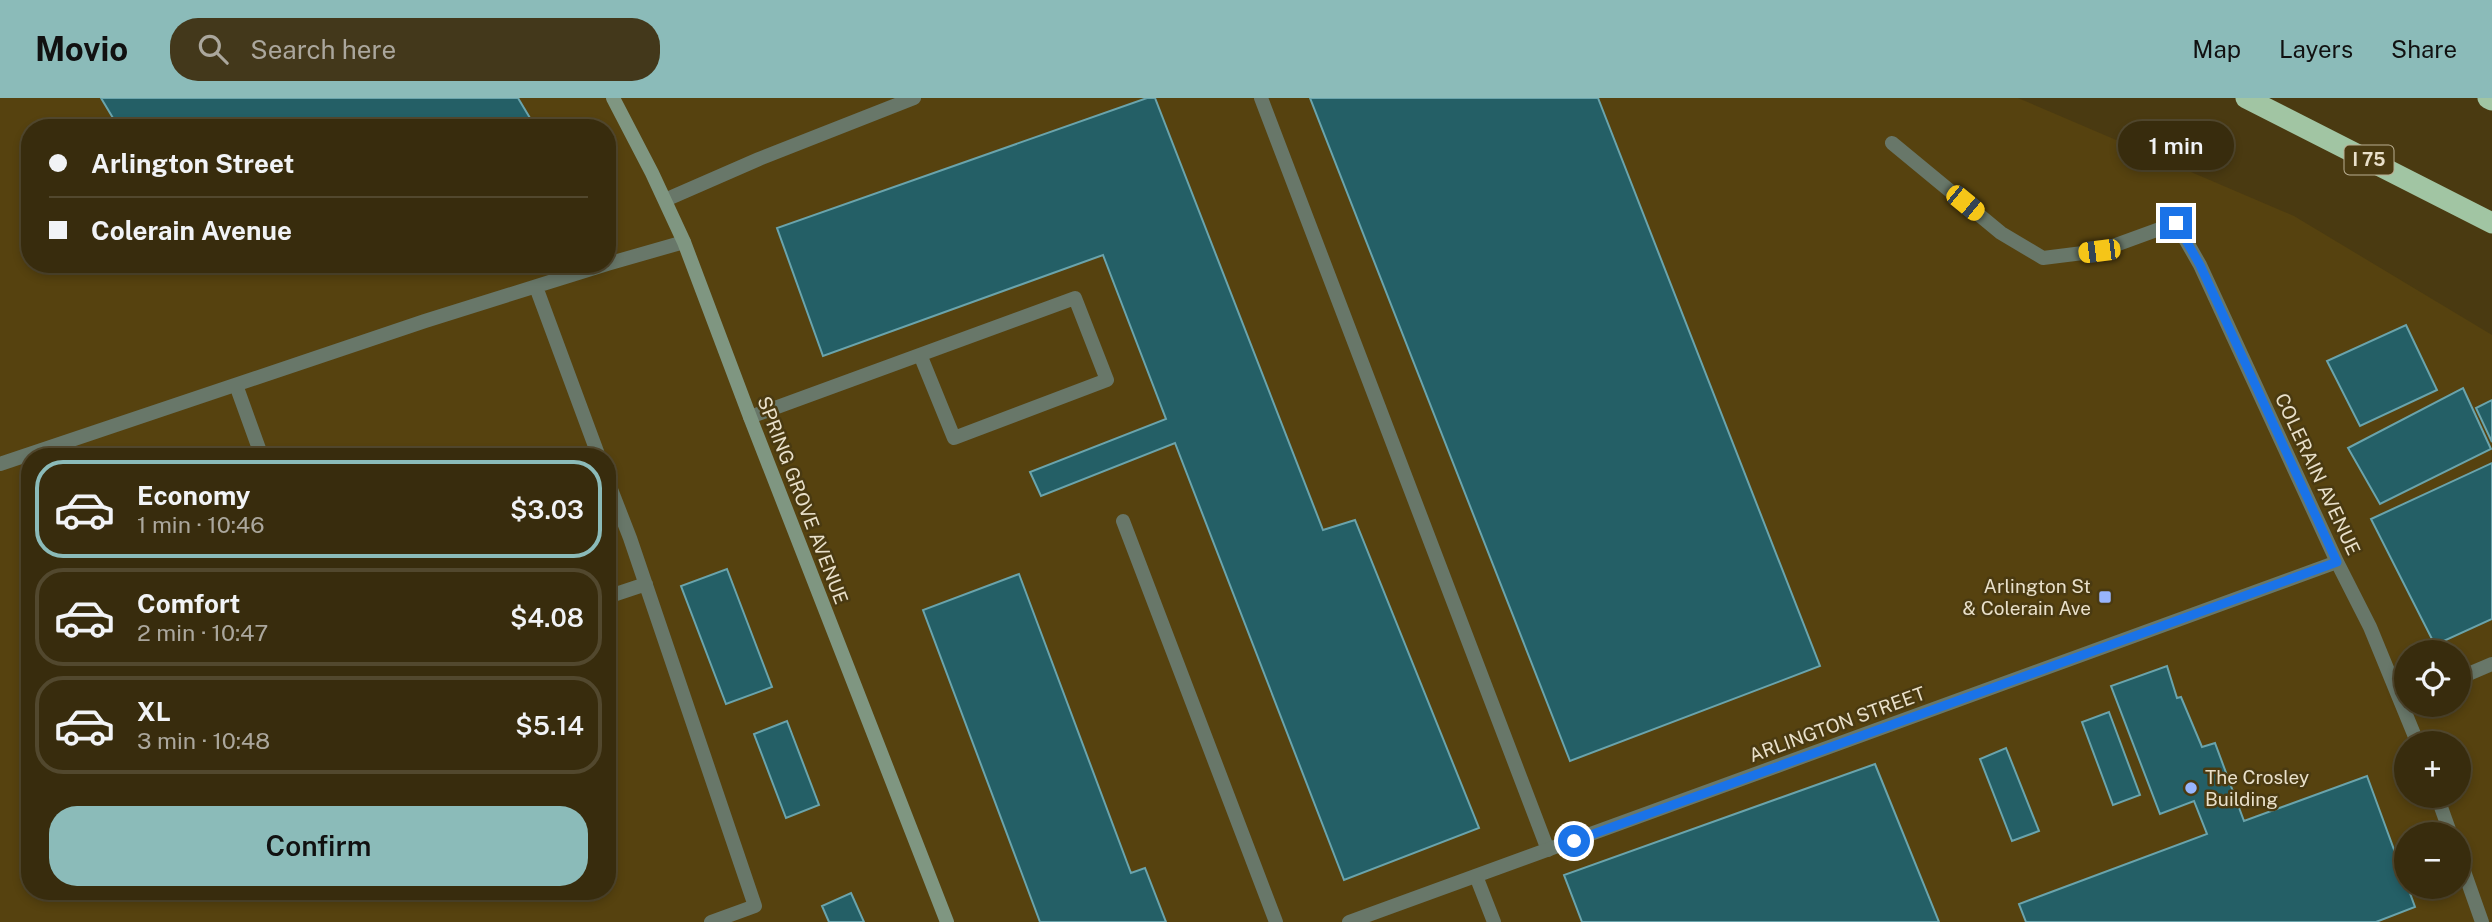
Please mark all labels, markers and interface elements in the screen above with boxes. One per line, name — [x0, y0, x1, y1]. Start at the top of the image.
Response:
search box — [170, 18, 660, 81]
text: Movio — [35, 30, 128, 68]
icon: search — [194, 30, 232, 68]
text: Search here — [250, 34, 396, 65]
text: Map — [2192, 35, 2241, 63]
text: Layers — [2279, 35, 2353, 63]
text: Share — [2391, 35, 2457, 63]
callout: 1 min — [2118, 122, 2234, 170]
text: 1 min — [2149, 132, 2203, 159]
road number: I 75 — [2344, 146, 2394, 174]
text: Arlington Street — [91, 148, 294, 179]
car — [1943, 182, 1988, 224]
route end — [2160, 207, 2192, 239]
text: Colerain Avenue — [91, 215, 292, 246]
car — [2077, 238, 2122, 264]
street label: COLERAIN AVENUE — [2271, 390, 2365, 558]
street label: SPRING GROVE AVENUE — [753, 393, 853, 607]
icon: car — [53, 478, 116, 541]
text: Economy — [137, 480, 250, 511]
text: $3.03 — [510, 494, 584, 525]
text: 1 min · 10:46 — [137, 511, 265, 538]
place label: Arlington St & Colerain Ave — [1963, 575, 2091, 619]
icon: car — [53, 586, 116, 649]
text: Comfort — [137, 588, 240, 619]
marker: Arlington St & Colerain Ave — [2097, 589, 2113, 605]
text: $4.08 — [510, 602, 584, 633]
text: 2 min · 10:47 — [137, 619, 268, 646]
map controls — [2394, 640, 2471, 899]
button: locate — [2394, 640, 2471, 717]
street label: ARLINGTON STREET — [1746, 682, 1928, 766]
icon: car — [53, 694, 116, 757]
text: XL — [137, 696, 171, 727]
text: $5.14 — [515, 710, 584, 741]
text: 3 min · 10:48 — [137, 727, 270, 754]
button: + — [2394, 731, 2471, 808]
place label: The Crosley Building — [2205, 766, 2309, 810]
marker: The Crosley Building — [2183, 780, 2199, 796]
button: Confirm — [49, 806, 588, 886]
button: − — [2394, 822, 2471, 899]
route start — [1558, 825, 1590, 857]

